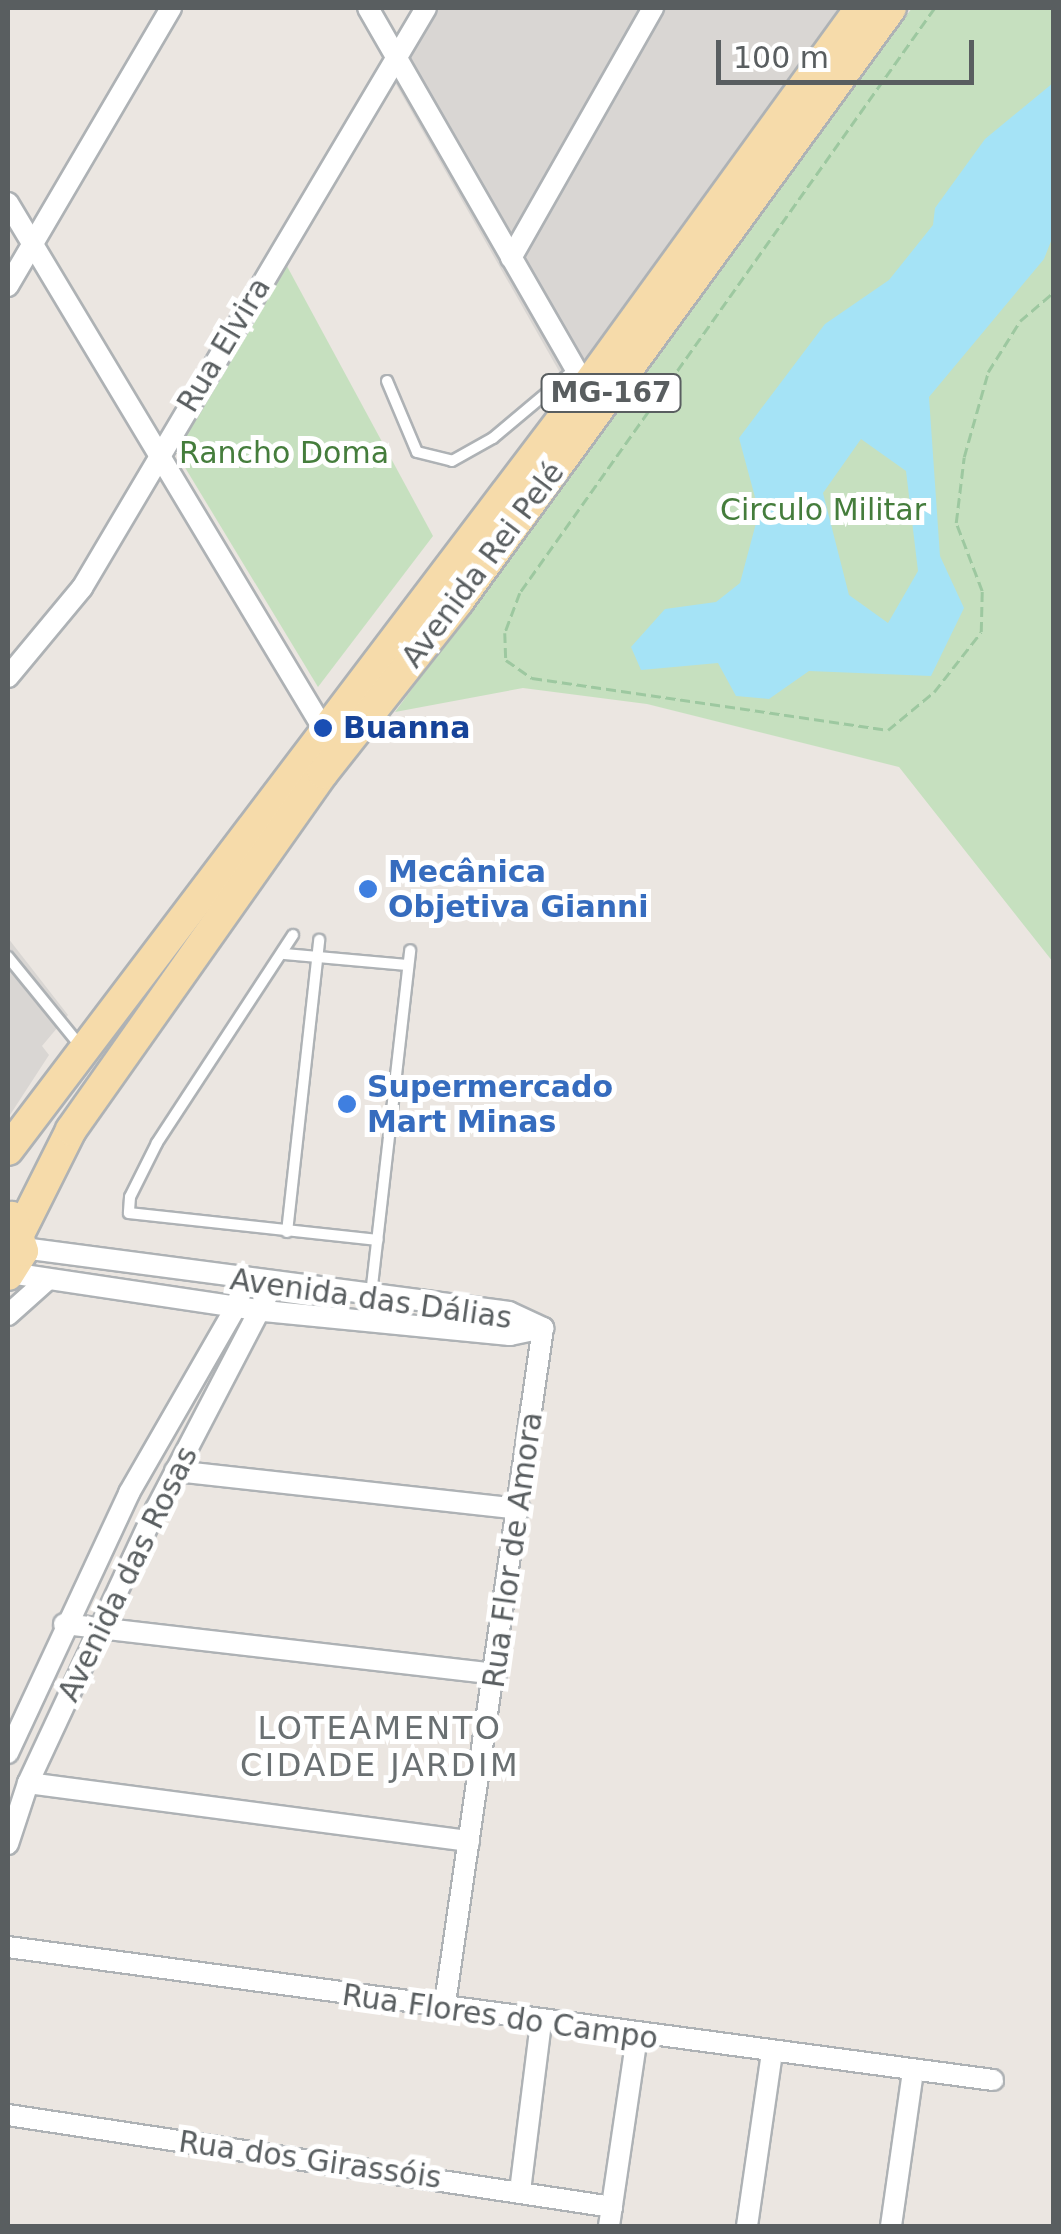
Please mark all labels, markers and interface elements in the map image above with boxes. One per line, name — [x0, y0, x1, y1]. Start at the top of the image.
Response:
scale bar — [721, 20, 978, 82]
text: 100 m — [733, 40, 829, 75]
street label: Rua Elvira — [170, 271, 278, 419]
road number: MG-167 — [538, 370, 684, 416]
park label: Rancho Doma — [179, 435, 389, 471]
street label: Avenida Rei Pelé — [394, 455, 572, 675]
park label: Circulo Militar — [720, 492, 926, 528]
place label: Buanna — [343, 710, 470, 746]
marker: Buanna — [312, 717, 334, 739]
place label: Mecânica Objetiva Gianni — [388, 854, 649, 924]
marker: Mecânica Objetiva Gianni — [357, 878, 379, 900]
place label: Supermercado Mart Minas — [367, 1069, 613, 1140]
marker: Supermercado Mart Minas — [336, 1093, 358, 1115]
street label: Avenida das Dálias — [228, 1261, 514, 1337]
street label: Rua Flor de Amora — [476, 1410, 550, 1690]
street label: Avenida das Rosas — [51, 1441, 205, 1707]
district label: LOTEAMENTO CIDADE JARDIM — [240, 1710, 520, 1785]
street label: Rua Flores do Campo — [340, 1977, 660, 2057]
street label: Rua dos Girassóis — [176, 2124, 444, 2196]

